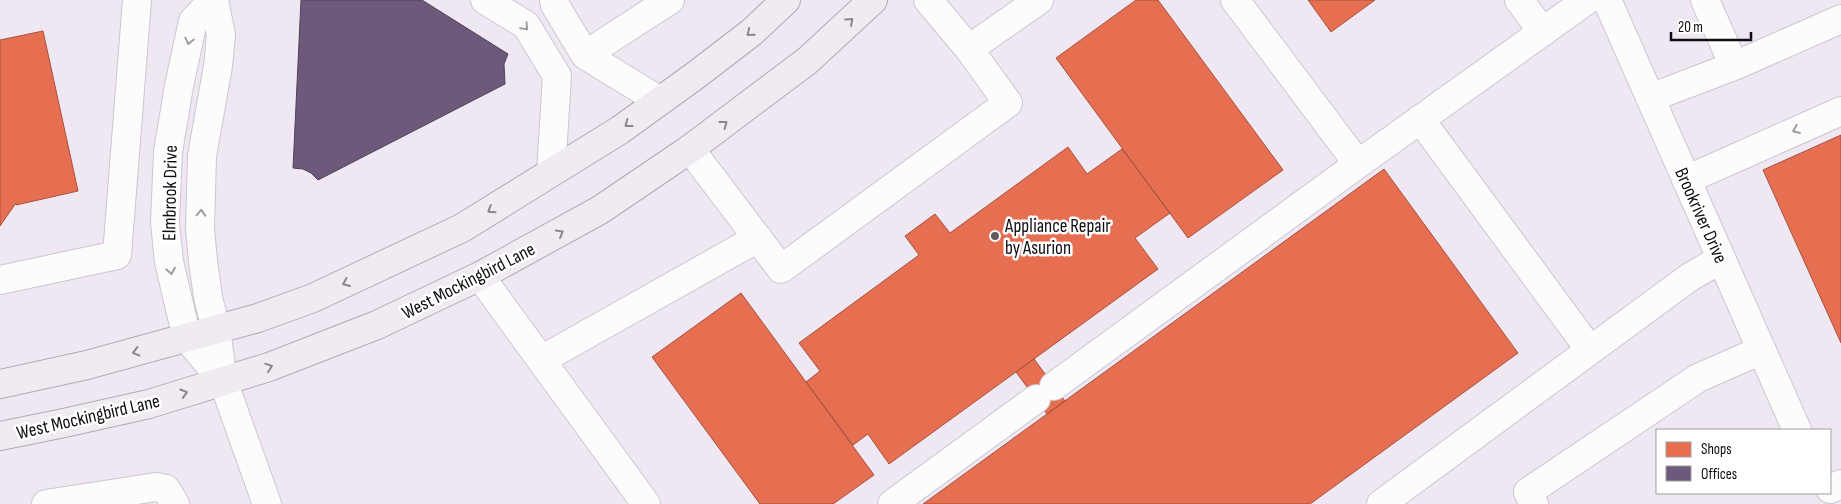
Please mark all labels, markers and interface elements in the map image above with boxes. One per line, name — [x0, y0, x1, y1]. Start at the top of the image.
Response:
scale bar — [1671, 10, 1751, 42]
one-way arrow — [844, 18, 853, 27]
text: 20 m — [1678, 18, 1703, 37]
one-way arrow — [519, 22, 528, 31]
one-way arrow — [747, 27, 756, 36]
one-way arrow — [184, 36, 195, 45]
one-way arrow — [624, 118, 634, 127]
one-way arrow — [718, 121, 728, 130]
one-way arrow — [1792, 124, 1801, 135]
street label: Elmbrook Drive — [158, 145, 183, 241]
street label: Brookriver Drive — [1669, 164, 1732, 267]
one-way arrow — [487, 204, 496, 213]
one-way arrow — [195, 208, 206, 216]
place label: Appliance Repair by Asurion — [1004, 215, 1111, 260]
one-way arrow — [554, 229, 563, 239]
marker: Appliance Repair by Asurion — [989, 230, 1001, 242]
street label: West Mockingbird Lane — [398, 238, 539, 325]
one-way arrow — [165, 266, 175, 275]
one-way arrow — [342, 276, 351, 286]
one-way arrow — [131, 346, 140, 357]
one-way arrow — [265, 363, 273, 373]
one-way arrow — [179, 389, 187, 399]
street label: West Mockingbird Lane — [15, 390, 162, 445]
legend — [1656, 429, 1831, 494]
text: Shops — [1701, 440, 1732, 459]
text: Offices — [1701, 465, 1737, 484]

